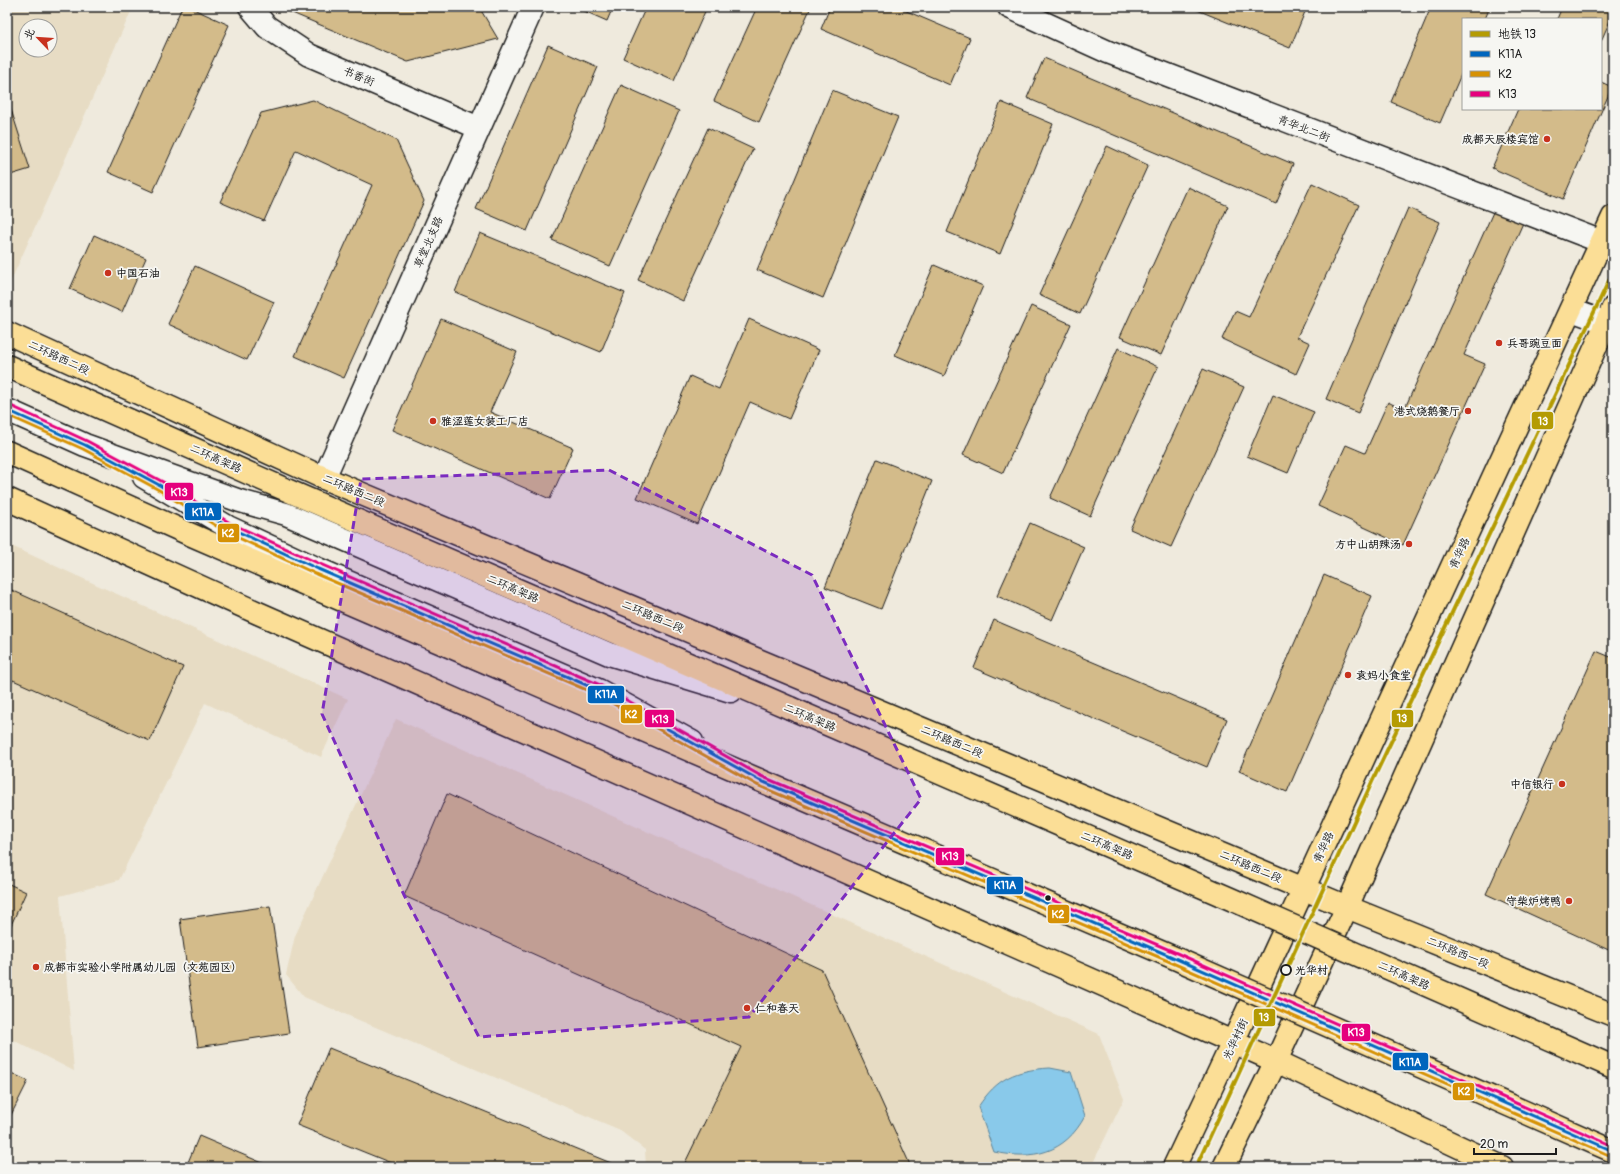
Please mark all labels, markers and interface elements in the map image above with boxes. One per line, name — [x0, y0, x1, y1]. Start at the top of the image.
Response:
north arrow — [18, 18, 58, 58]
legend — [1462, 18, 1602, 110]
text: 北 — [21, 26, 38, 42]
text: 地铁 13 — [1498, 27, 1536, 42]
text: K11A — [1498, 47, 1523, 62]
street label: 书香街 — [341, 64, 377, 89]
text: K2 — [1498, 67, 1512, 82]
text: K13 — [1498, 87, 1517, 102]
street label: 青华北二街 — [1276, 113, 1333, 145]
place label: 成都天辰楼宾馆 — [1462, 133, 1539, 146]
marker: 成都天辰楼宾馆 — [1542, 134, 1552, 144]
street label: 草堂北支路 — [411, 214, 446, 270]
place label: 中国石油 — [116, 267, 160, 280]
marker: 中国石油 — [103, 268, 113, 278]
place label: 兵哥豌豆面 — [1507, 337, 1562, 350]
street label: 二环路西二段 — [26, 338, 91, 377]
marker: 兵哥豌豆面 — [1494, 338, 1504, 348]
place label: 港式烧鹅餐厅 — [1394, 405, 1460, 418]
marker: 港式烧鹅餐厅 — [1463, 406, 1473, 416]
line badge: 13 — [1531, 411, 1554, 430]
place label: 雅涩莲女装工厂店 — [441, 415, 529, 428]
text: 13 — [1538, 415, 1548, 428]
marker: 雅涩莲女装工厂店 — [428, 416, 438, 426]
street label: 二环高架路 — [188, 441, 244, 476]
street label: 二环路西二段 — [321, 472, 387, 509]
line badge: K13 — [164, 482, 194, 501]
text: K13 — [170, 486, 188, 499]
line badge: K11A — [184, 502, 222, 521]
text: K11A — [192, 506, 215, 519]
line badge: K2 — [217, 523, 240, 543]
text: K2 — [222, 527, 234, 540]
street label: 青华路 — [1447, 536, 1472, 571]
place label: 方中山胡辣汤 — [1335, 538, 1401, 551]
marker: 方中山胡辣汤 — [1404, 539, 1414, 549]
street label: 二环高架路 — [485, 572, 541, 605]
street label: 二环路西二段 — [620, 598, 686, 635]
place label: 袁妈小食堂 — [1356, 669, 1411, 682]
marker: 袁妈小食堂 — [1343, 670, 1353, 680]
line badge: K11A — [587, 685, 625, 704]
text: K11A — [595, 688, 618, 701]
street label: 二环高架路 — [782, 701, 838, 734]
line badge: K2 — [620, 704, 643, 724]
text: K2 — [625, 708, 637, 721]
line badge: K13 — [644, 709, 675, 728]
line badge: 13 — [1391, 709, 1414, 728]
text: 13 — [1397, 712, 1407, 725]
text: K13 — [651, 713, 669, 726]
street label: 二环路西二段 — [919, 723, 985, 760]
place label: 中信银行 — [1510, 778, 1554, 791]
marker: 中信银行 — [1557, 779, 1567, 789]
street label: 二环高架路 — [1079, 829, 1135, 862]
street label: 青华路 — [1311, 830, 1336, 865]
line badge: K13 — [935, 847, 965, 866]
street label: 二环路西二段 — [1218, 848, 1284, 885]
text: K13 — [941, 850, 959, 863]
line badge: K11A — [986, 876, 1024, 895]
text: K11A — [994, 879, 1017, 892]
unlabelled marker — [1043, 893, 1053, 903]
place label: 守柴炉烤鸭 — [1506, 895, 1561, 908]
marker: 守柴炉烤鸭 — [1564, 896, 1574, 906]
line badge: K2 — [1047, 904, 1070, 924]
text: K2 — [1052, 908, 1064, 921]
street label: 二环路西一段 — [1425, 934, 1491, 971]
street label: 二环高架路 — [1376, 958, 1432, 993]
place label: 成都市实验小学附属幼儿园（文苑园区） — [44, 961, 242, 974]
marker: 成都市实验小学附属幼儿园（文苑园区） — [31, 962, 41, 972]
marker: 光华村 — [1280, 964, 1292, 976]
place label: 光华村 — [1295, 964, 1328, 977]
place label: 仁和春天 — [755, 1002, 799, 1015]
marker: 仁和春天 — [742, 1003, 752, 1013]
line badge: 13 — [1253, 1008, 1276, 1027]
text: 13 — [1259, 1011, 1269, 1024]
street label: 光华村街 — [1220, 1016, 1251, 1062]
line badge: K13 — [1341, 1023, 1371, 1042]
text: K13 — [1347, 1026, 1365, 1039]
line badge: K11A — [1392, 1052, 1429, 1071]
text: K11A — [1399, 1056, 1422, 1069]
line badge: K2 — [1452, 1082, 1475, 1101]
text: K2 — [1458, 1085, 1470, 1098]
scale bar — [1474, 1130, 1556, 1156]
text: 20 m — [1480, 1137, 1509, 1152]

